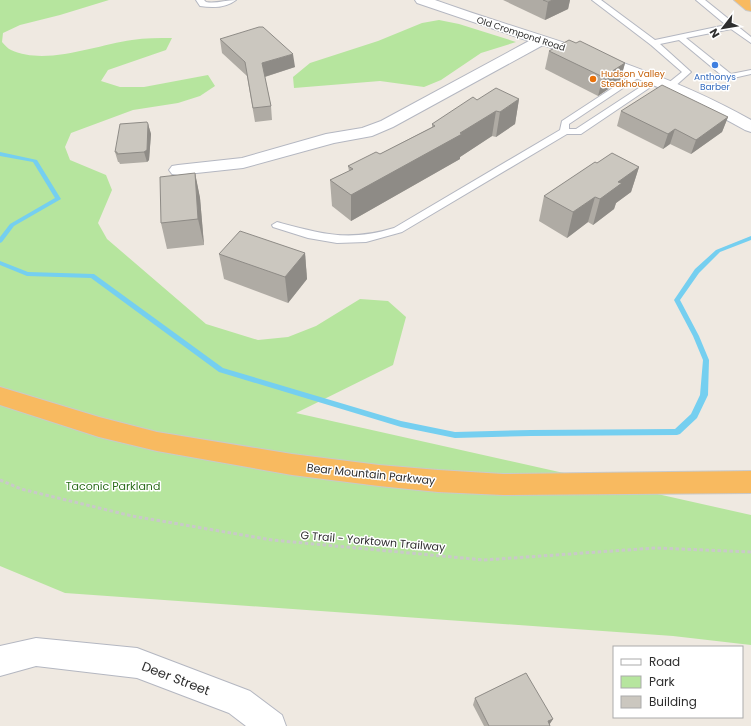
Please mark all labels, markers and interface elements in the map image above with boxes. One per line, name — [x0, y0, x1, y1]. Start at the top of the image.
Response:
north arrow — [703, 8, 743, 48]
street label: Old Crompond Road — [475, 14, 567, 54]
text: N — [705, 25, 723, 41]
marker: Anthonys Barber — [710, 60, 720, 70]
place label: Hudson Valley Steakhouse — [601, 68, 665, 90]
place label: Anthonys Barber — [694, 71, 736, 93]
marker: Hudson Valley Steakhouse — [588, 74, 598, 84]
street label: Bear Mountain Parkway — [306, 459, 437, 489]
park label: Taconic Parkland — [66, 478, 160, 494]
street label: G Trail - Yorktown Trailway — [300, 527, 447, 555]
legend — [613, 646, 743, 718]
text: Road — [649, 653, 680, 670]
street label: Deer Street — [139, 657, 213, 700]
text: Park — [649, 673, 676, 690]
text: Building — [649, 693, 697, 710]

